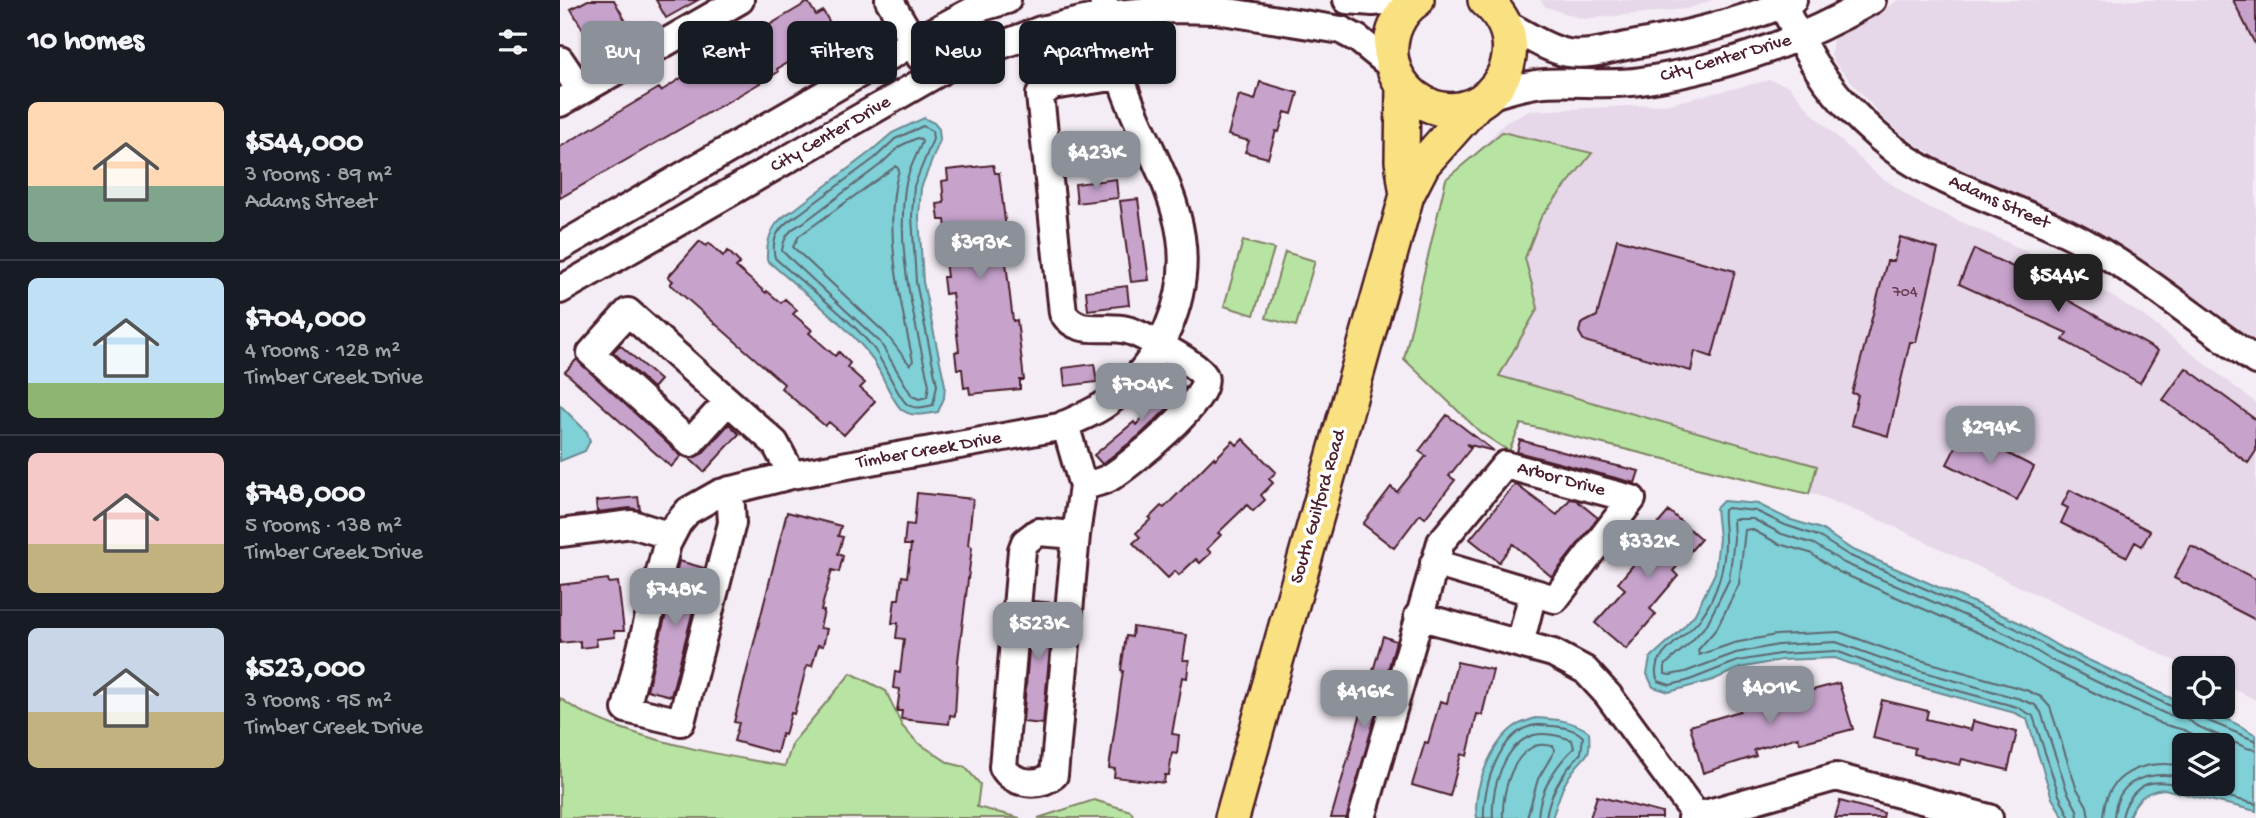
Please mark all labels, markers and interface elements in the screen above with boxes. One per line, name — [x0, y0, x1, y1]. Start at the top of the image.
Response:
chip: Buy — [581, 21, 664, 84]
chip: Rent — [678, 21, 773, 84]
chip: Filters — [787, 21, 897, 84]
chip: New — [911, 21, 1005, 84]
chip: Apartment — [1019, 21, 1176, 84]
icon: filters — [494, 23, 532, 61]
text: 10 homes — [28, 25, 144, 60]
street label: City Center Drive — [1658, 29, 1794, 89]
street label: City Center Drive — [767, 91, 896, 179]
text: $544,000 — [245, 127, 363, 162]
icon: home — [84, 130, 168, 214]
pin: $423K — [1047, 132, 1145, 191]
text: $423K — [1067, 140, 1125, 167]
text: 3 rooms · 89 m² — [245, 162, 392, 189]
street label: Adams Street — [1945, 170, 2055, 236]
text: Adams Street — [245, 189, 376, 216]
pin: $393K — [931, 222, 1029, 281]
text: $393K — [951, 230, 1009, 257]
pin: $544K — [2009, 254, 2107, 314]
text: $544K — [2030, 263, 2086, 290]
house number: 704 — [1892, 284, 1918, 303]
text: $704,000 — [245, 303, 366, 338]
icon: home — [84, 306, 168, 390]
text: 4 rooms · 128 m² — [245, 338, 400, 365]
pin: $704K — [1092, 364, 1190, 423]
text: Timber Creek Drive — [245, 365, 423, 392]
text: $704K — [1112, 372, 1170, 399]
pin: $294K — [1941, 406, 2039, 466]
text: $294K — [1962, 415, 2018, 442]
street label: South Guilford Road — [1286, 426, 1352, 586]
street label: Timber Creek Drive — [854, 427, 1004, 475]
street label: Arbor Drive — [1514, 457, 1608, 503]
text: $748,000 — [245, 478, 365, 513]
icon: home — [84, 481, 168, 565]
text: 5 rooms · 138 m² — [245, 513, 402, 540]
pin: $332K — [1599, 520, 1697, 580]
text: $332K — [1619, 529, 1677, 556]
text: Timber Creek Drive — [245, 540, 423, 567]
pin: $748K — [626, 568, 724, 628]
text: $748K — [646, 577, 704, 604]
pin: $523K — [989, 602, 1087, 662]
text: $523K — [1009, 611, 1067, 638]
text: $523,000 — [245, 653, 365, 688]
icon: home — [84, 656, 168, 740]
map controls — [2172, 656, 2235, 796]
button: locate — [2172, 656, 2235, 719]
pin: $401K — [1721, 666, 1819, 726]
pin: $416K — [1315, 670, 1413, 730]
text: $401K — [1742, 675, 1798, 702]
text: $416K — [1337, 679, 1391, 706]
text: 3 rooms · 95 m² — [245, 688, 392, 715]
text: Timber Creek Drive — [245, 715, 423, 742]
button: layers — [2172, 733, 2235, 796]

